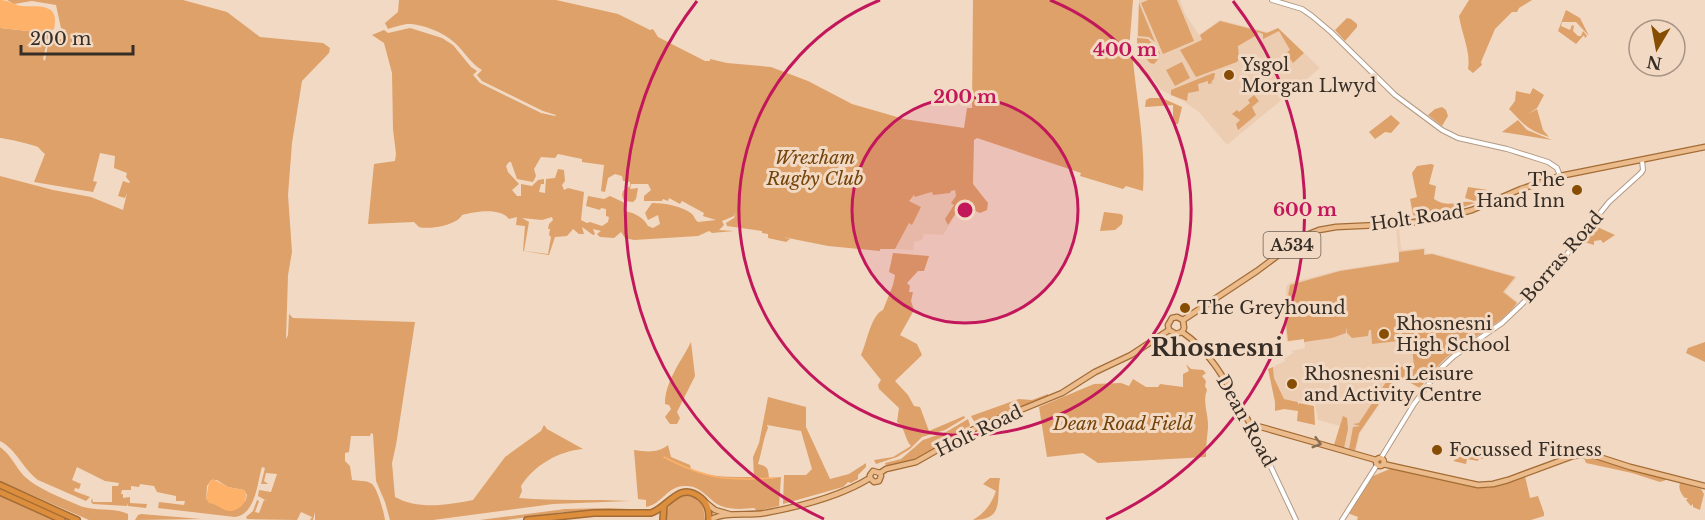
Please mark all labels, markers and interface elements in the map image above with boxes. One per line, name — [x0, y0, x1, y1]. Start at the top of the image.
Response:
scale bar — [21, 18, 134, 56]
north arrow — [1627, 18, 1687, 78]
text: 200 m — [30, 28, 91, 50]
text: 400 m — [1093, 39, 1157, 61]
text: N — [1645, 52, 1664, 74]
place label: Ysgol Morgan Llwyd — [1240, 54, 1376, 97]
marker: Ysgol Morgan Llwyd — [1222, 68, 1236, 82]
text: 200 m — [933, 86, 997, 108]
park label: Wrexham Rugby Club — [765, 147, 864, 190]
place label: The Hand Inn — [1476, 169, 1565, 212]
marker: The Hand Inn — [1570, 183, 1584, 197]
text: 600 m — [1273, 199, 1337, 221]
centre of rings — [955, 200, 975, 220]
street label: Holt Road — [1369, 201, 1465, 235]
street label: Borras Road — [1516, 207, 1608, 307]
road number: A534 — [1264, 232, 1320, 258]
place label: The Greyhound — [1197, 297, 1346, 319]
marker: The Greyhound — [1178, 301, 1192, 315]
place label: Rhosnesni High School — [1396, 313, 1510, 356]
marker: Rhosnesni High School — [1377, 327, 1391, 341]
district label: Rhosnesni — [1151, 333, 1284, 362]
place label: Rhosnesni Leisure and Activity Centre — [1304, 363, 1482, 406]
street label: Dean Road — [1212, 371, 1280, 471]
marker: Rhosnesni Leisure and Activity Centre — [1285, 377, 1299, 391]
street label: Holt Road — [932, 401, 1026, 461]
park label: Dean Road Field — [1052, 413, 1193, 435]
one-way arrow — [1311, 436, 1322, 448]
place label: Focussed Fitness — [1449, 439, 1602, 461]
marker: Focussed Fitness — [1430, 443, 1444, 457]

